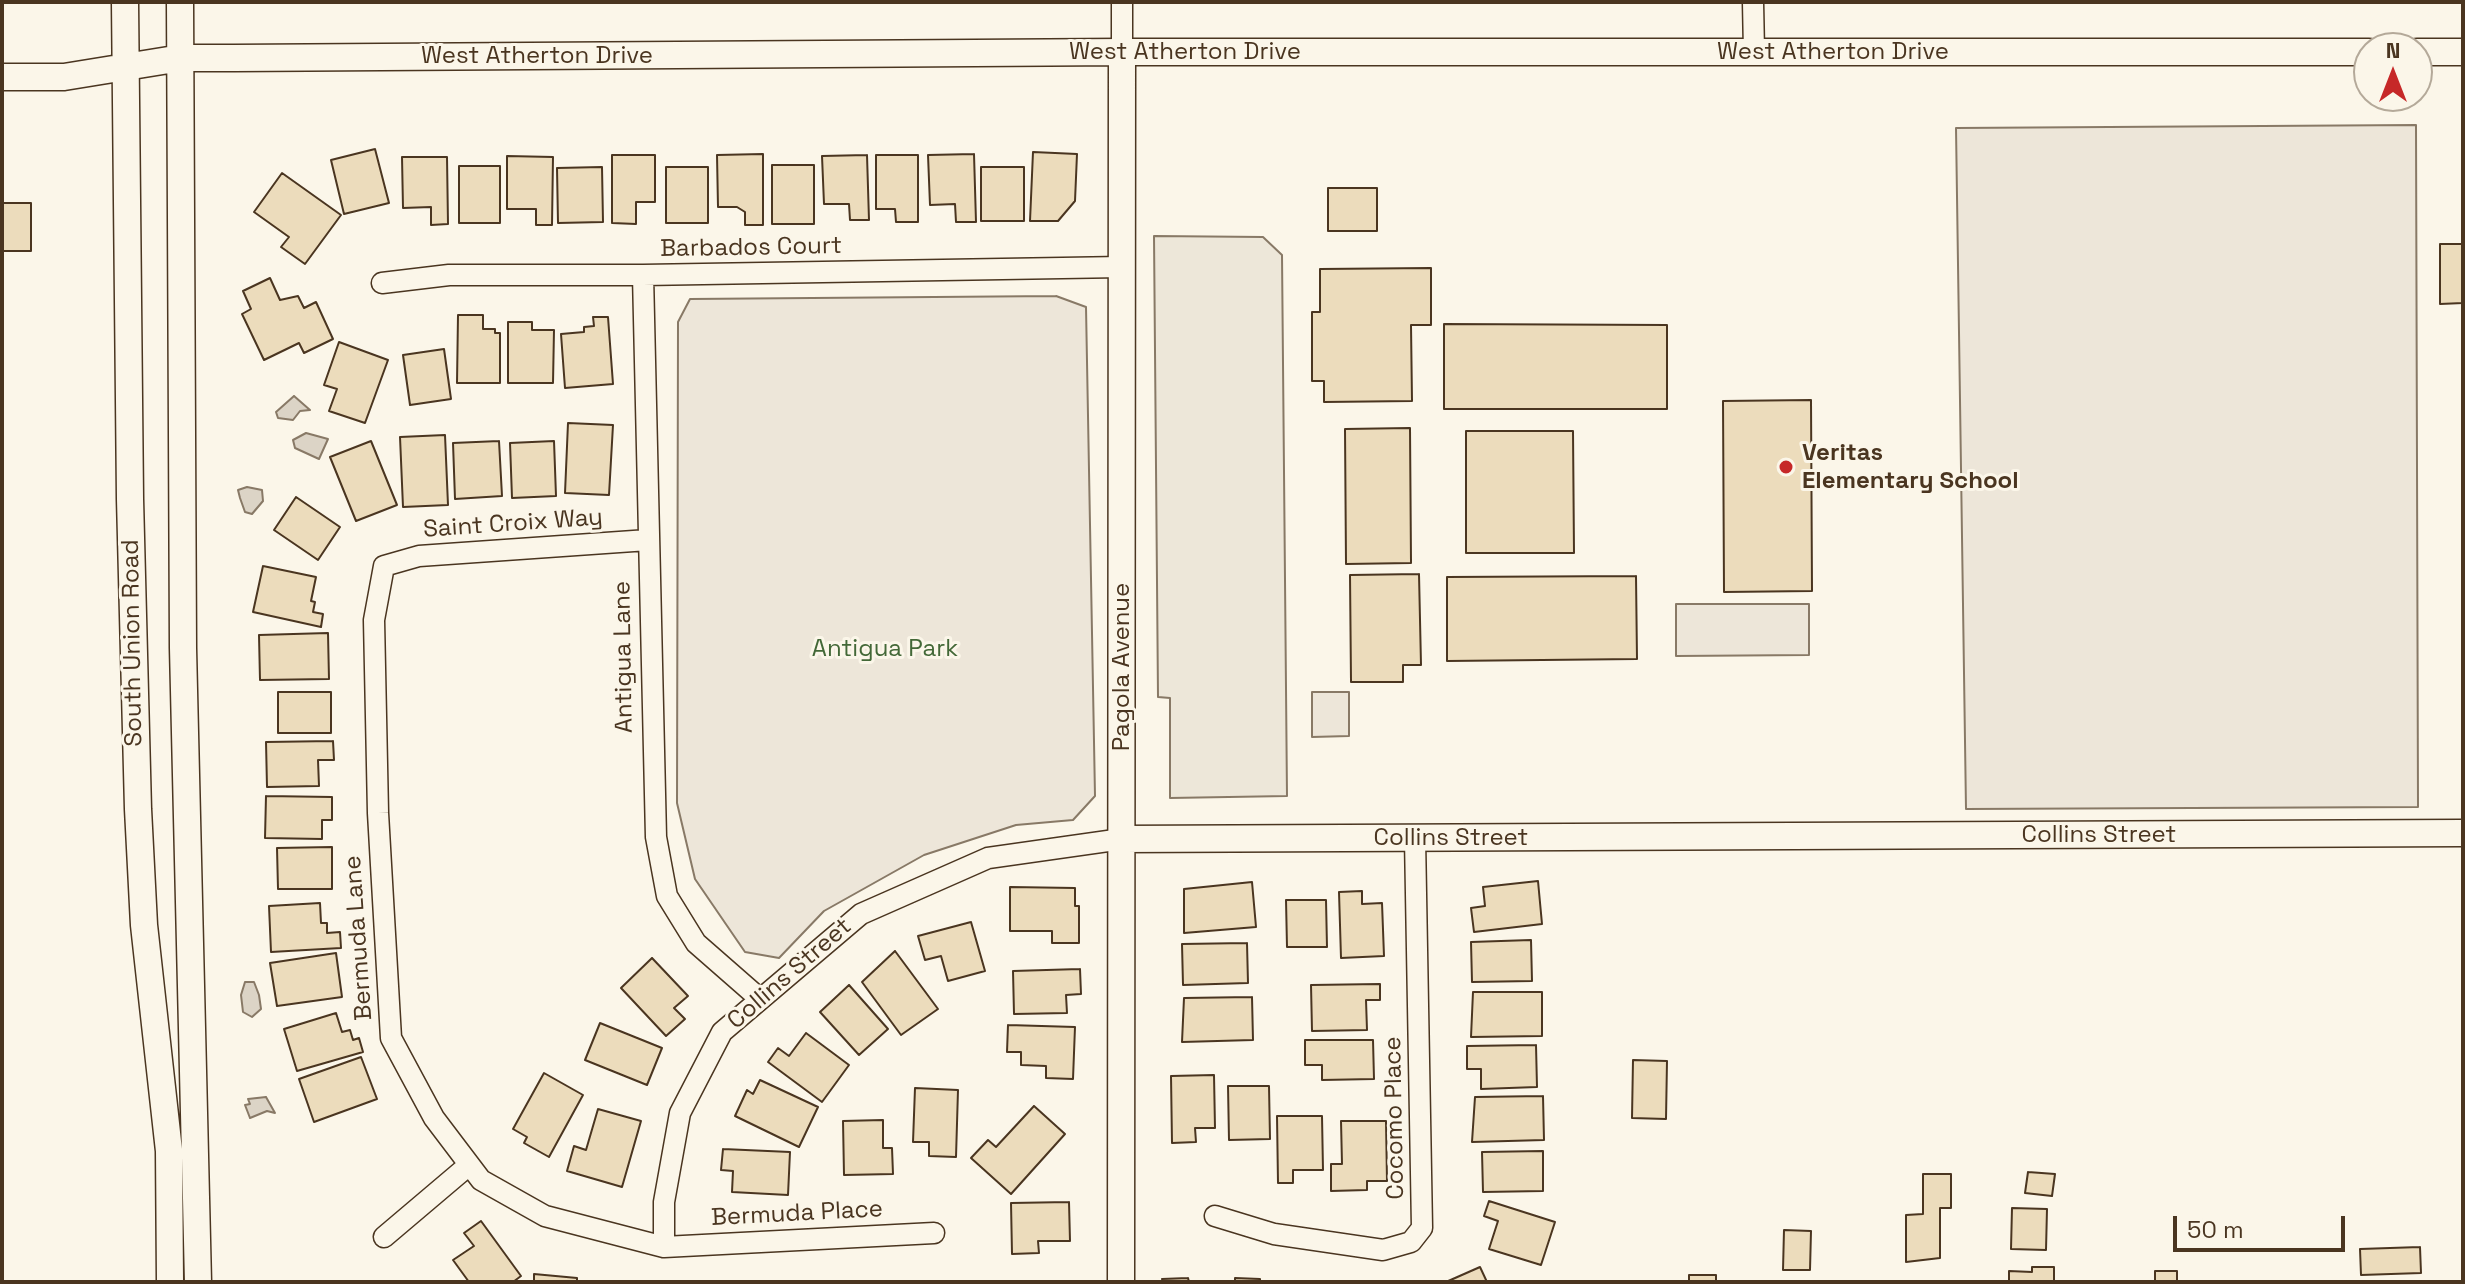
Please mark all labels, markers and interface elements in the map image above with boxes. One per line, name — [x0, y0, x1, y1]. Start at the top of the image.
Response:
north arrow — [2353, 32, 2433, 112]
text: N — [2386, 36, 2400, 64]
street label: West Atherton Drive — [1069, 38, 1301, 66]
street label: West Atherton Drive — [1717, 38, 1949, 66]
street label: West Atherton Drive — [421, 42, 653, 70]
street label: Barbados Court — [660, 232, 842, 264]
place label: Veritas Elementary School — [1802, 439, 2019, 495]
marker: Veritas Elementary School — [1777, 458, 1795, 476]
street label: Saint Croix Way — [422, 503, 604, 545]
street label: South Union Road — [117, 539, 149, 747]
street label: Antigua Lane — [608, 581, 640, 733]
street label: Pagola Avenue — [1108, 583, 1136, 751]
park label: Antigua Park — [812, 635, 958, 663]
street label: Collins Street — [2022, 821, 2176, 849]
street label: Collins Street — [1374, 824, 1528, 852]
street label: Bermuda Lane — [339, 854, 379, 1022]
street label: Collins Street — [722, 912, 858, 1036]
street label: Cocomo Place — [1379, 1036, 1411, 1200]
street label: Bermuda Place — [710, 1195, 884, 1233]
scale bar — [2177, 1200, 2349, 1250]
text: 50 m — [2187, 1214, 2244, 1245]

